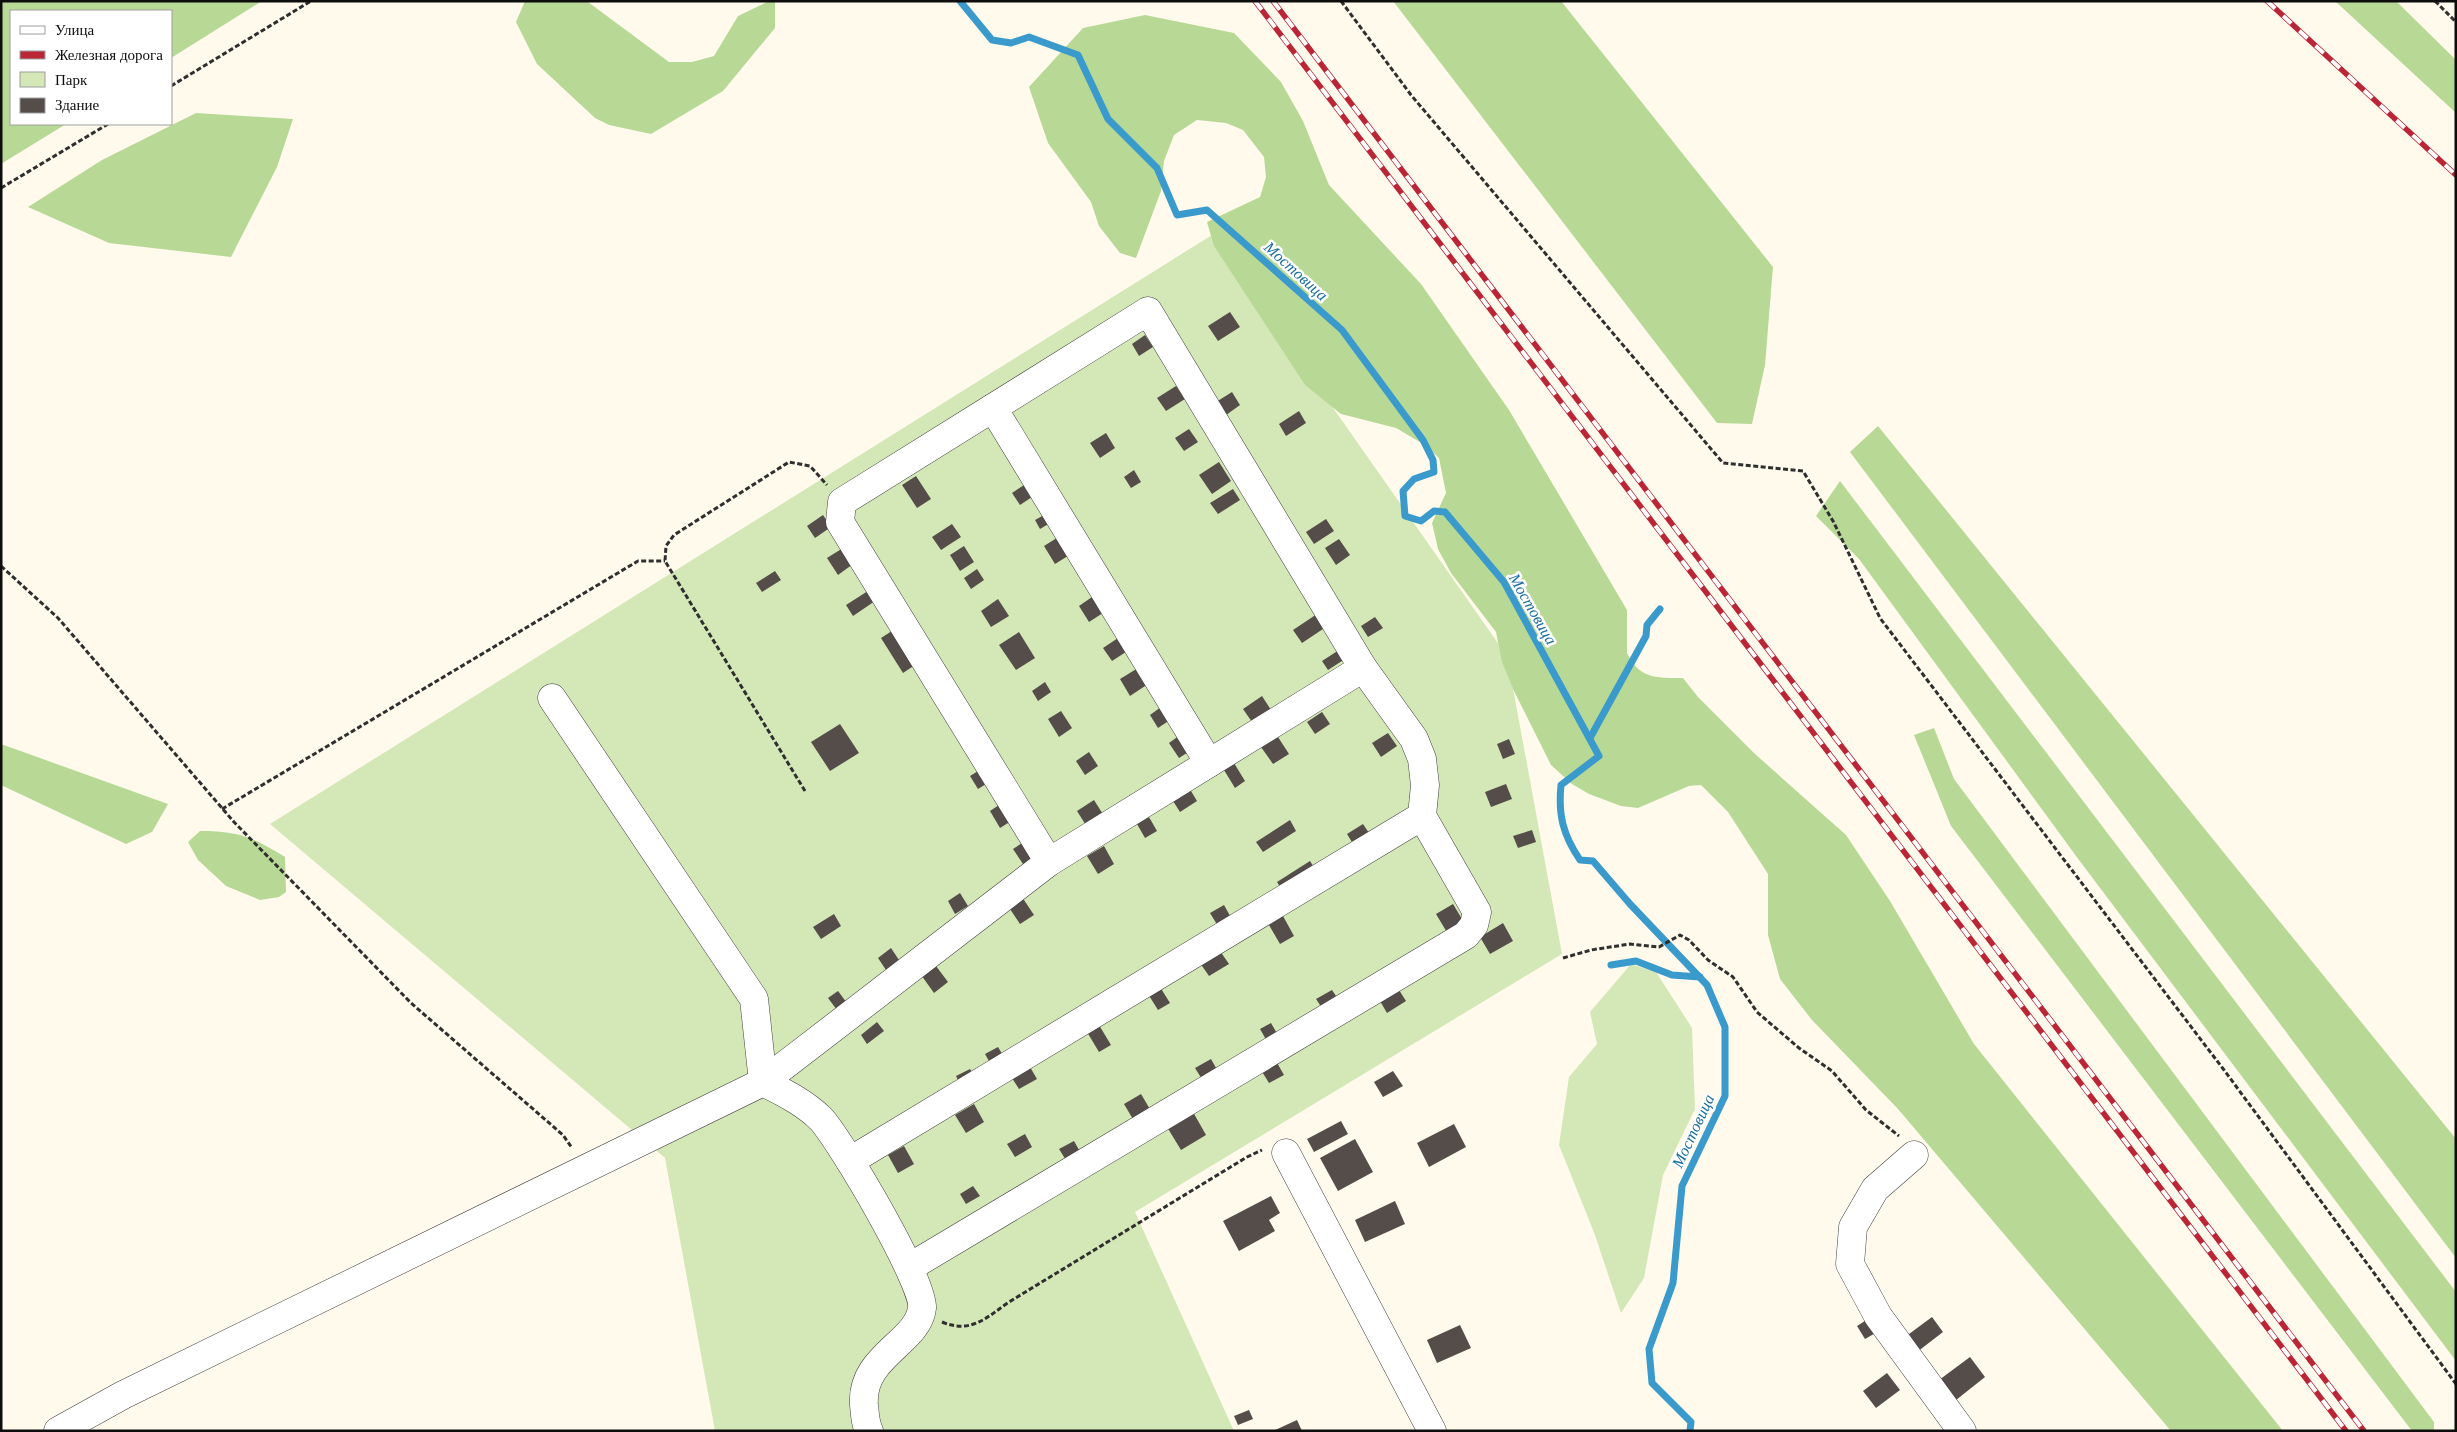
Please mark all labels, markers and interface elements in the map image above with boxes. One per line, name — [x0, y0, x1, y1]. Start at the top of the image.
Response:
legend — [10, 10, 172, 125]
text: Улица — [55, 22, 94, 38]
text: Железная дорога — [55, 47, 163, 63]
text: Парк — [55, 72, 88, 88]
text: Здание — [55, 97, 99, 113]
water label: Мостовица — [1260, 238, 1331, 304]
water label: Мостовица — [1505, 570, 1560, 648]
water label: Мостовица — [1668, 1092, 1718, 1172]

